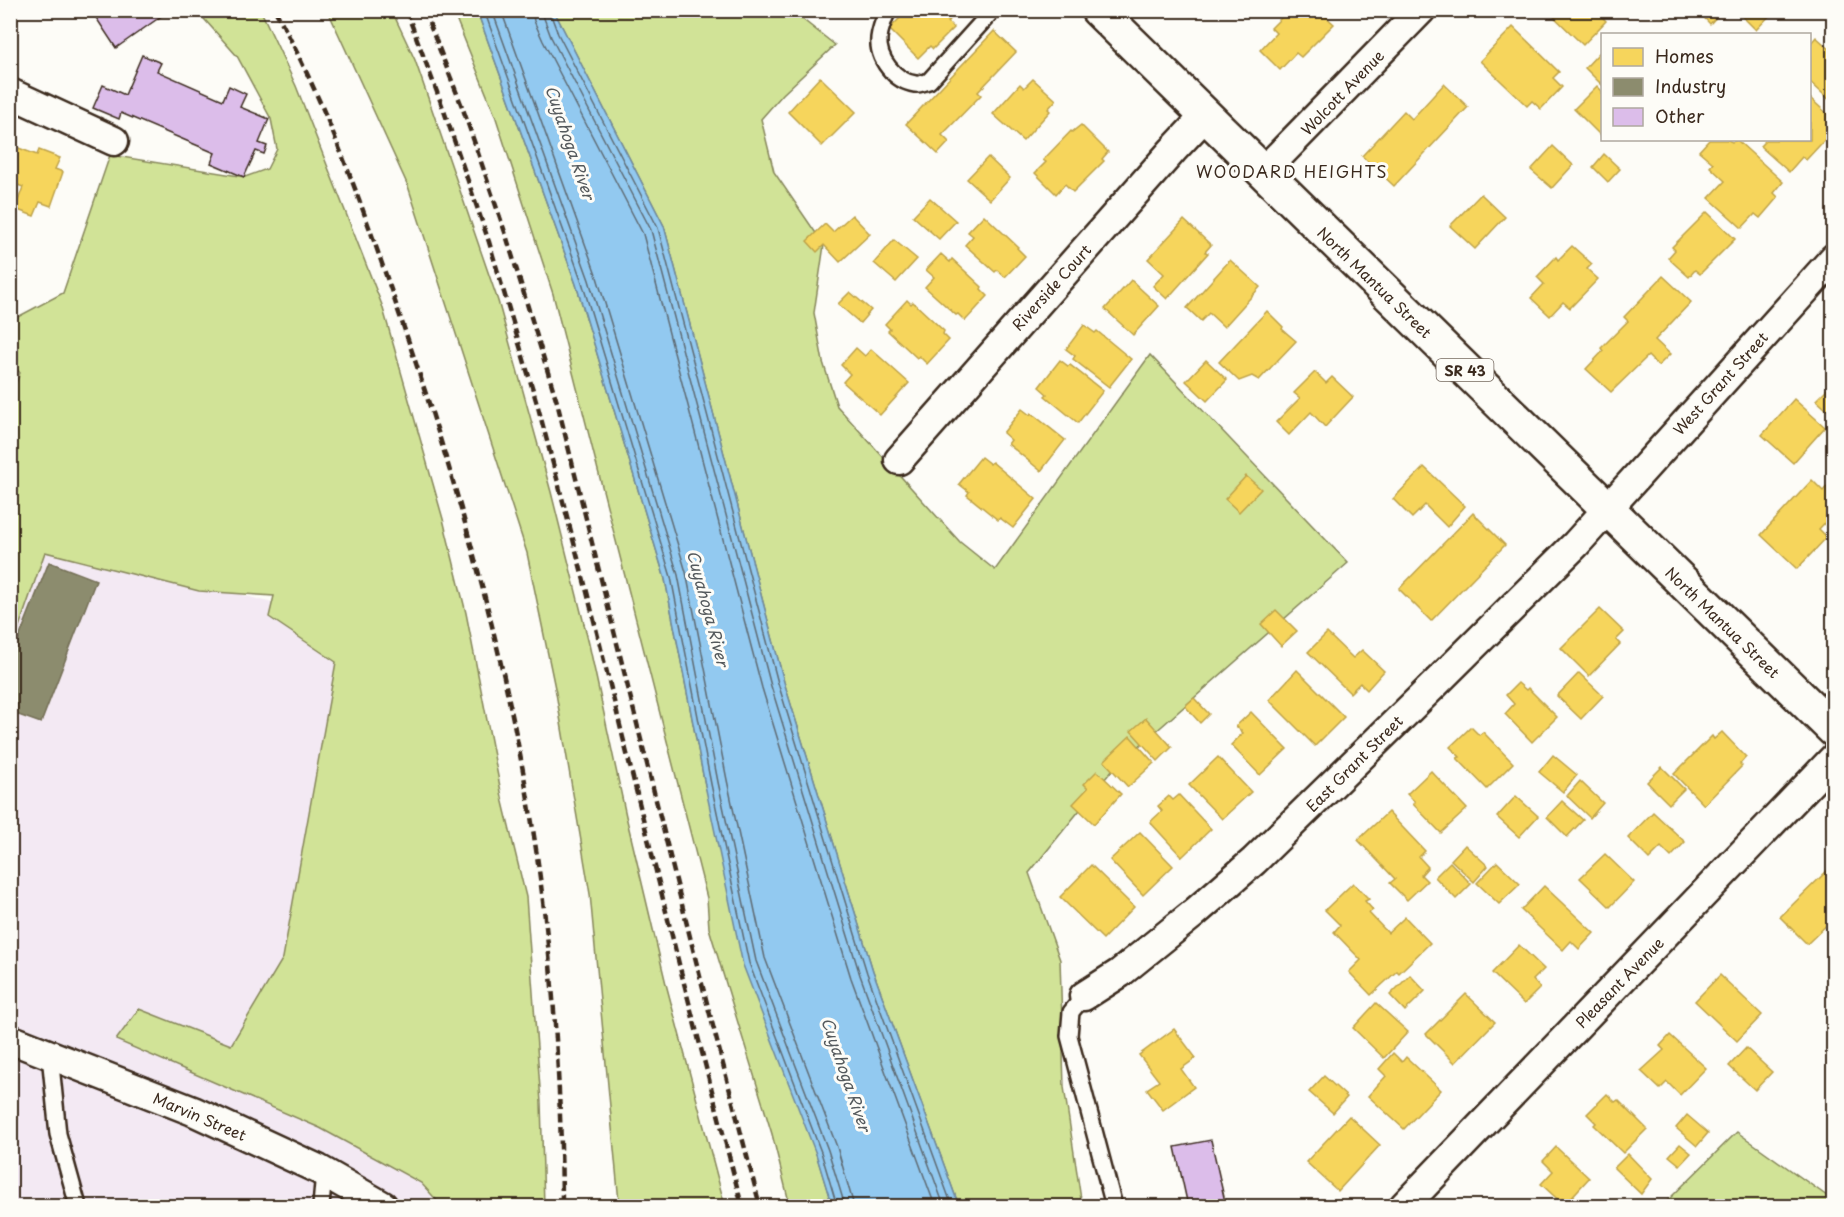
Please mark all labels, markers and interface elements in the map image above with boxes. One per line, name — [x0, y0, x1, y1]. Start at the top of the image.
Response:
legend — [1601, 33, 1811, 141]
text: Homes — [1655, 42, 1713, 69]
street label: Wolcott Avenue — [1295, 44, 1389, 140]
text: Industry — [1655, 72, 1726, 99]
water label: Cuyahoga River — [540, 82, 603, 205]
text: Other — [1655, 102, 1705, 129]
district label: WOODARD HEIGHTS — [1196, 159, 1388, 183]
street label: North Mantua Street — [1313, 221, 1437, 343]
street label: Riverside Court — [1006, 239, 1096, 335]
street label: West Grant Street — [1667, 326, 1773, 440]
road number: SR 43 — [1436, 359, 1494, 381]
water label: Cuyahoga River — [682, 547, 737, 671]
street label: North Mantua Street — [1661, 561, 1785, 683]
street label: East Grant Street — [1300, 709, 1408, 817]
street label: Pleasant Avenue — [1569, 931, 1669, 1033]
water label: Cuyahoga River — [816, 1014, 879, 1137]
street label: Marvin Street — [150, 1086, 250, 1146]

